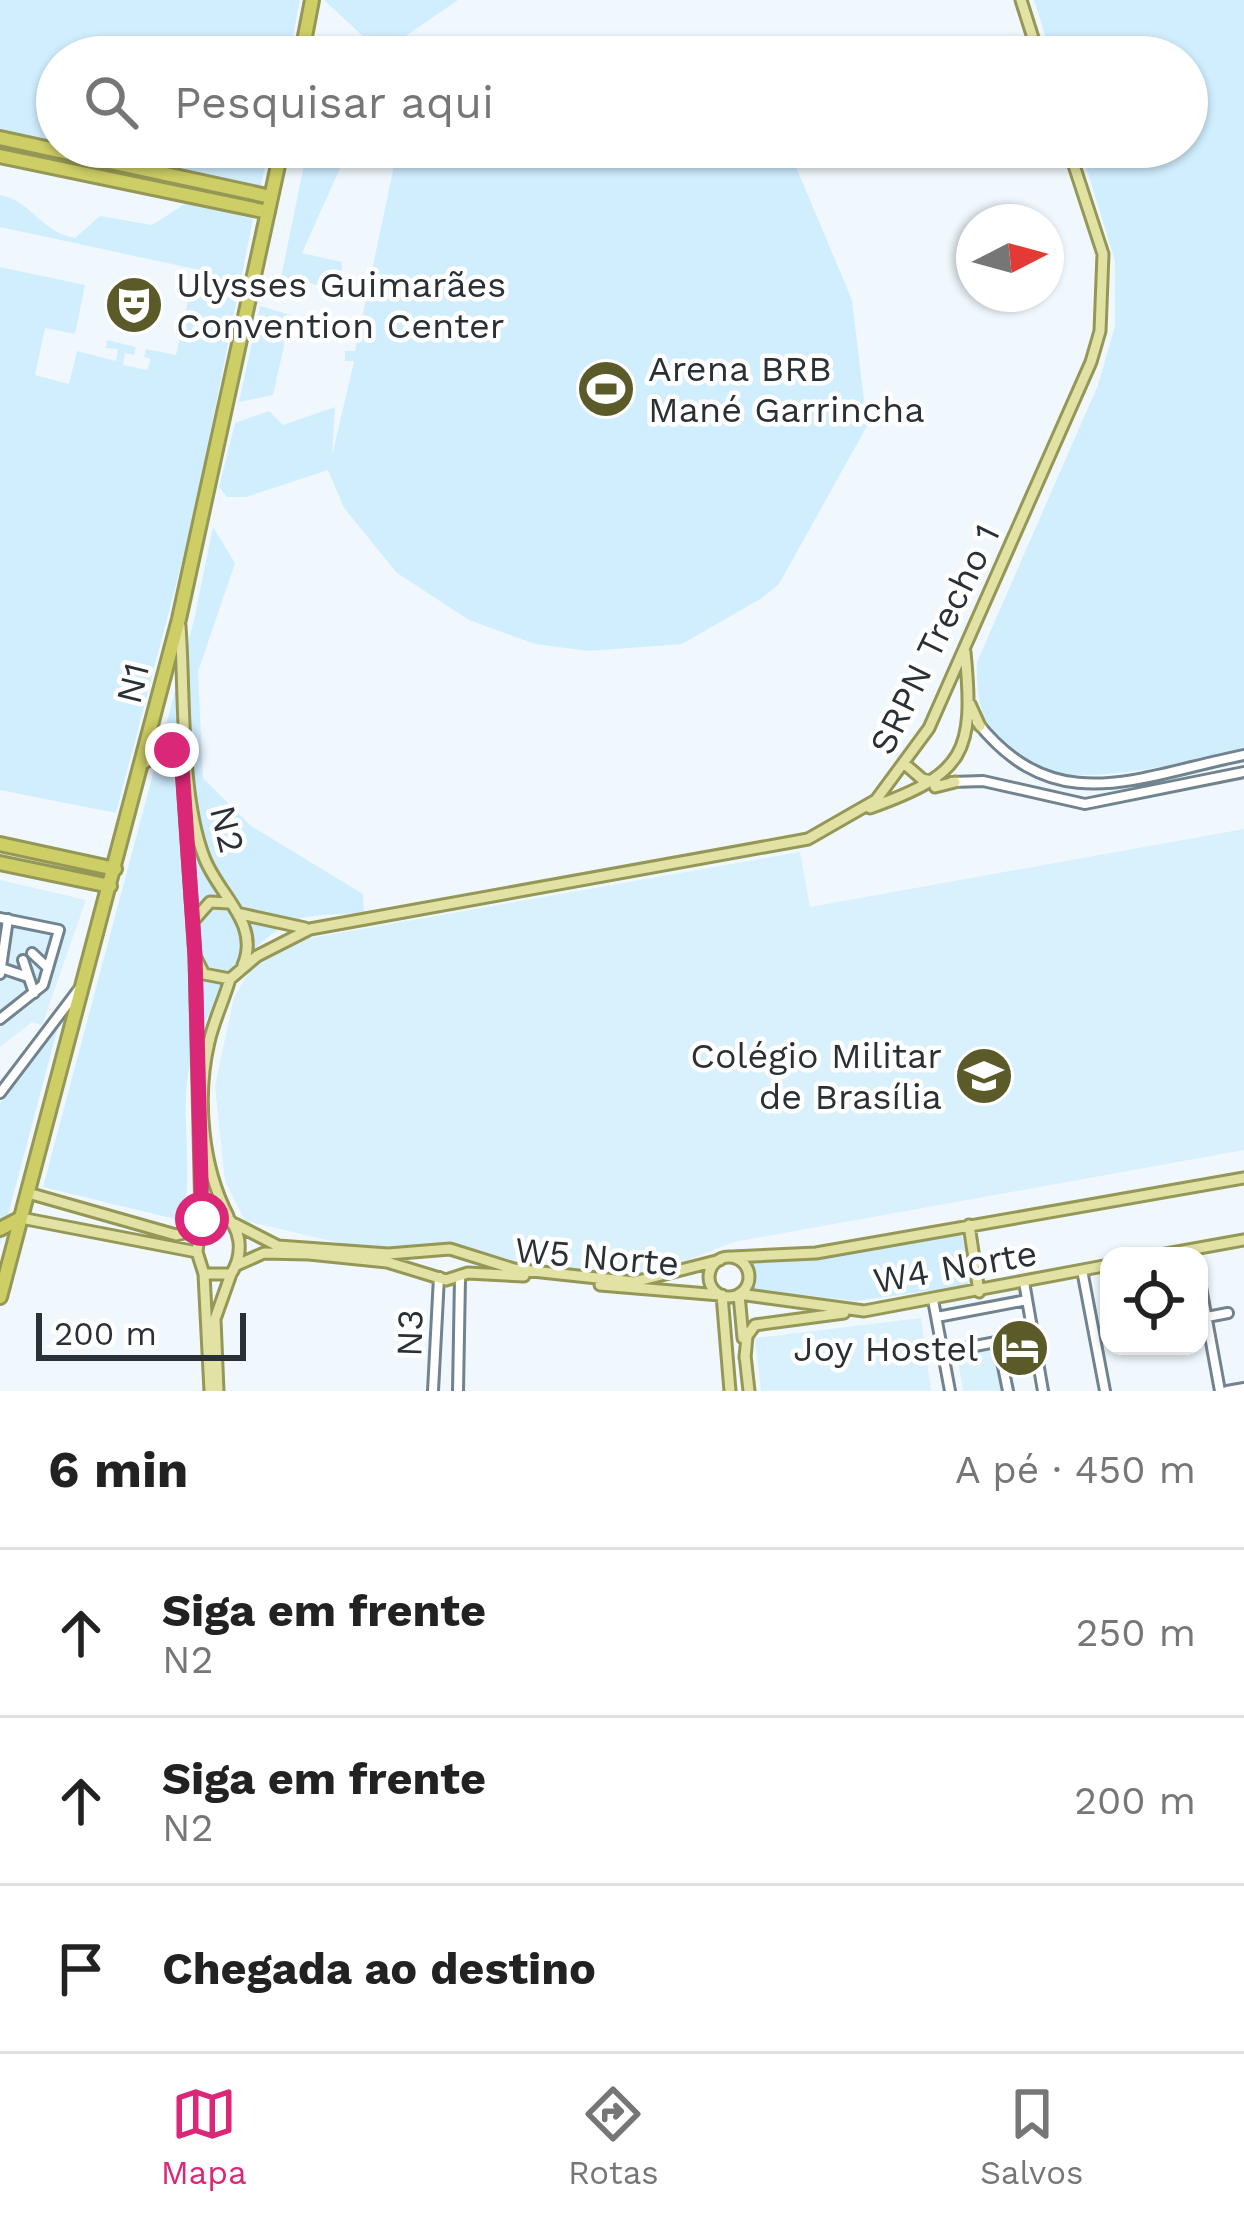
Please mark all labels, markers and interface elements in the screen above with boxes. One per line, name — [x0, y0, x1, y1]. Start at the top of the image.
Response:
search box — [36, 36, 1208, 168]
icon: search — [78, 69, 144, 135]
text: Pesquisar aqui — [174, 76, 494, 129]
north arrow — [956, 204, 1064, 312]
place label: Ulysses Guimarães Convention Center — [176, 264, 506, 347]
theatre icon: Ulysses Guimarães Convention Center — [103, 274, 165, 336]
place label: Arena BRB Mané Garrincha — [648, 348, 925, 431]
sports icon: Arena BRB Mané Garrincha — [575, 358, 637, 420]
street label: SRPN Trecho 1 — [861, 518, 1009, 761]
street label: N1 — [108, 659, 158, 708]
route end — [145, 723, 199, 777]
street label: N2 — [201, 801, 253, 857]
place label: Colégio Militar de Brasília — [690, 1035, 942, 1118]
school or university icon: Colégio Militar de Brasília — [953, 1045, 1015, 1107]
route start — [175, 1192, 229, 1246]
street label: W5 Norte — [513, 1229, 681, 1285]
street label: W4 Norte — [870, 1232, 1040, 1302]
map controls — [1100, 1247, 1208, 1355]
button: locate — [1100, 1247, 1208, 1355]
scale bar — [36, 1307, 246, 1360]
street label: N3 — [388, 1309, 432, 1357]
text: 200 m — [54, 1314, 157, 1353]
hotel icon: Joy Hostel — [989, 1317, 1051, 1379]
place label: Joy Hostel — [793, 1328, 978, 1370]
text: 6 min — [48, 1440, 188, 1499]
text: A pé · 450 m — [955, 1447, 1196, 1492]
text: Siga em frente — [162, 1584, 486, 1637]
icon: ahead — [48, 1600, 114, 1666]
text: 250 m — [1076, 1610, 1196, 1655]
text: N2 — [162, 1637, 213, 1682]
text: Siga em frente — [162, 1752, 486, 1805]
icon: ahead — [48, 1768, 114, 1834]
text: 200 m — [1074, 1778, 1196, 1823]
text: N2 — [162, 1805, 213, 1850]
icon: arrive — [48, 1936, 114, 2002]
text: Chegada ao destino — [162, 1942, 596, 1995]
tab: Mapa — [161, 2081, 247, 2192]
tab: Rotas — [568, 2081, 659, 2192]
tab: Salvos — [980, 2081, 1083, 2192]

